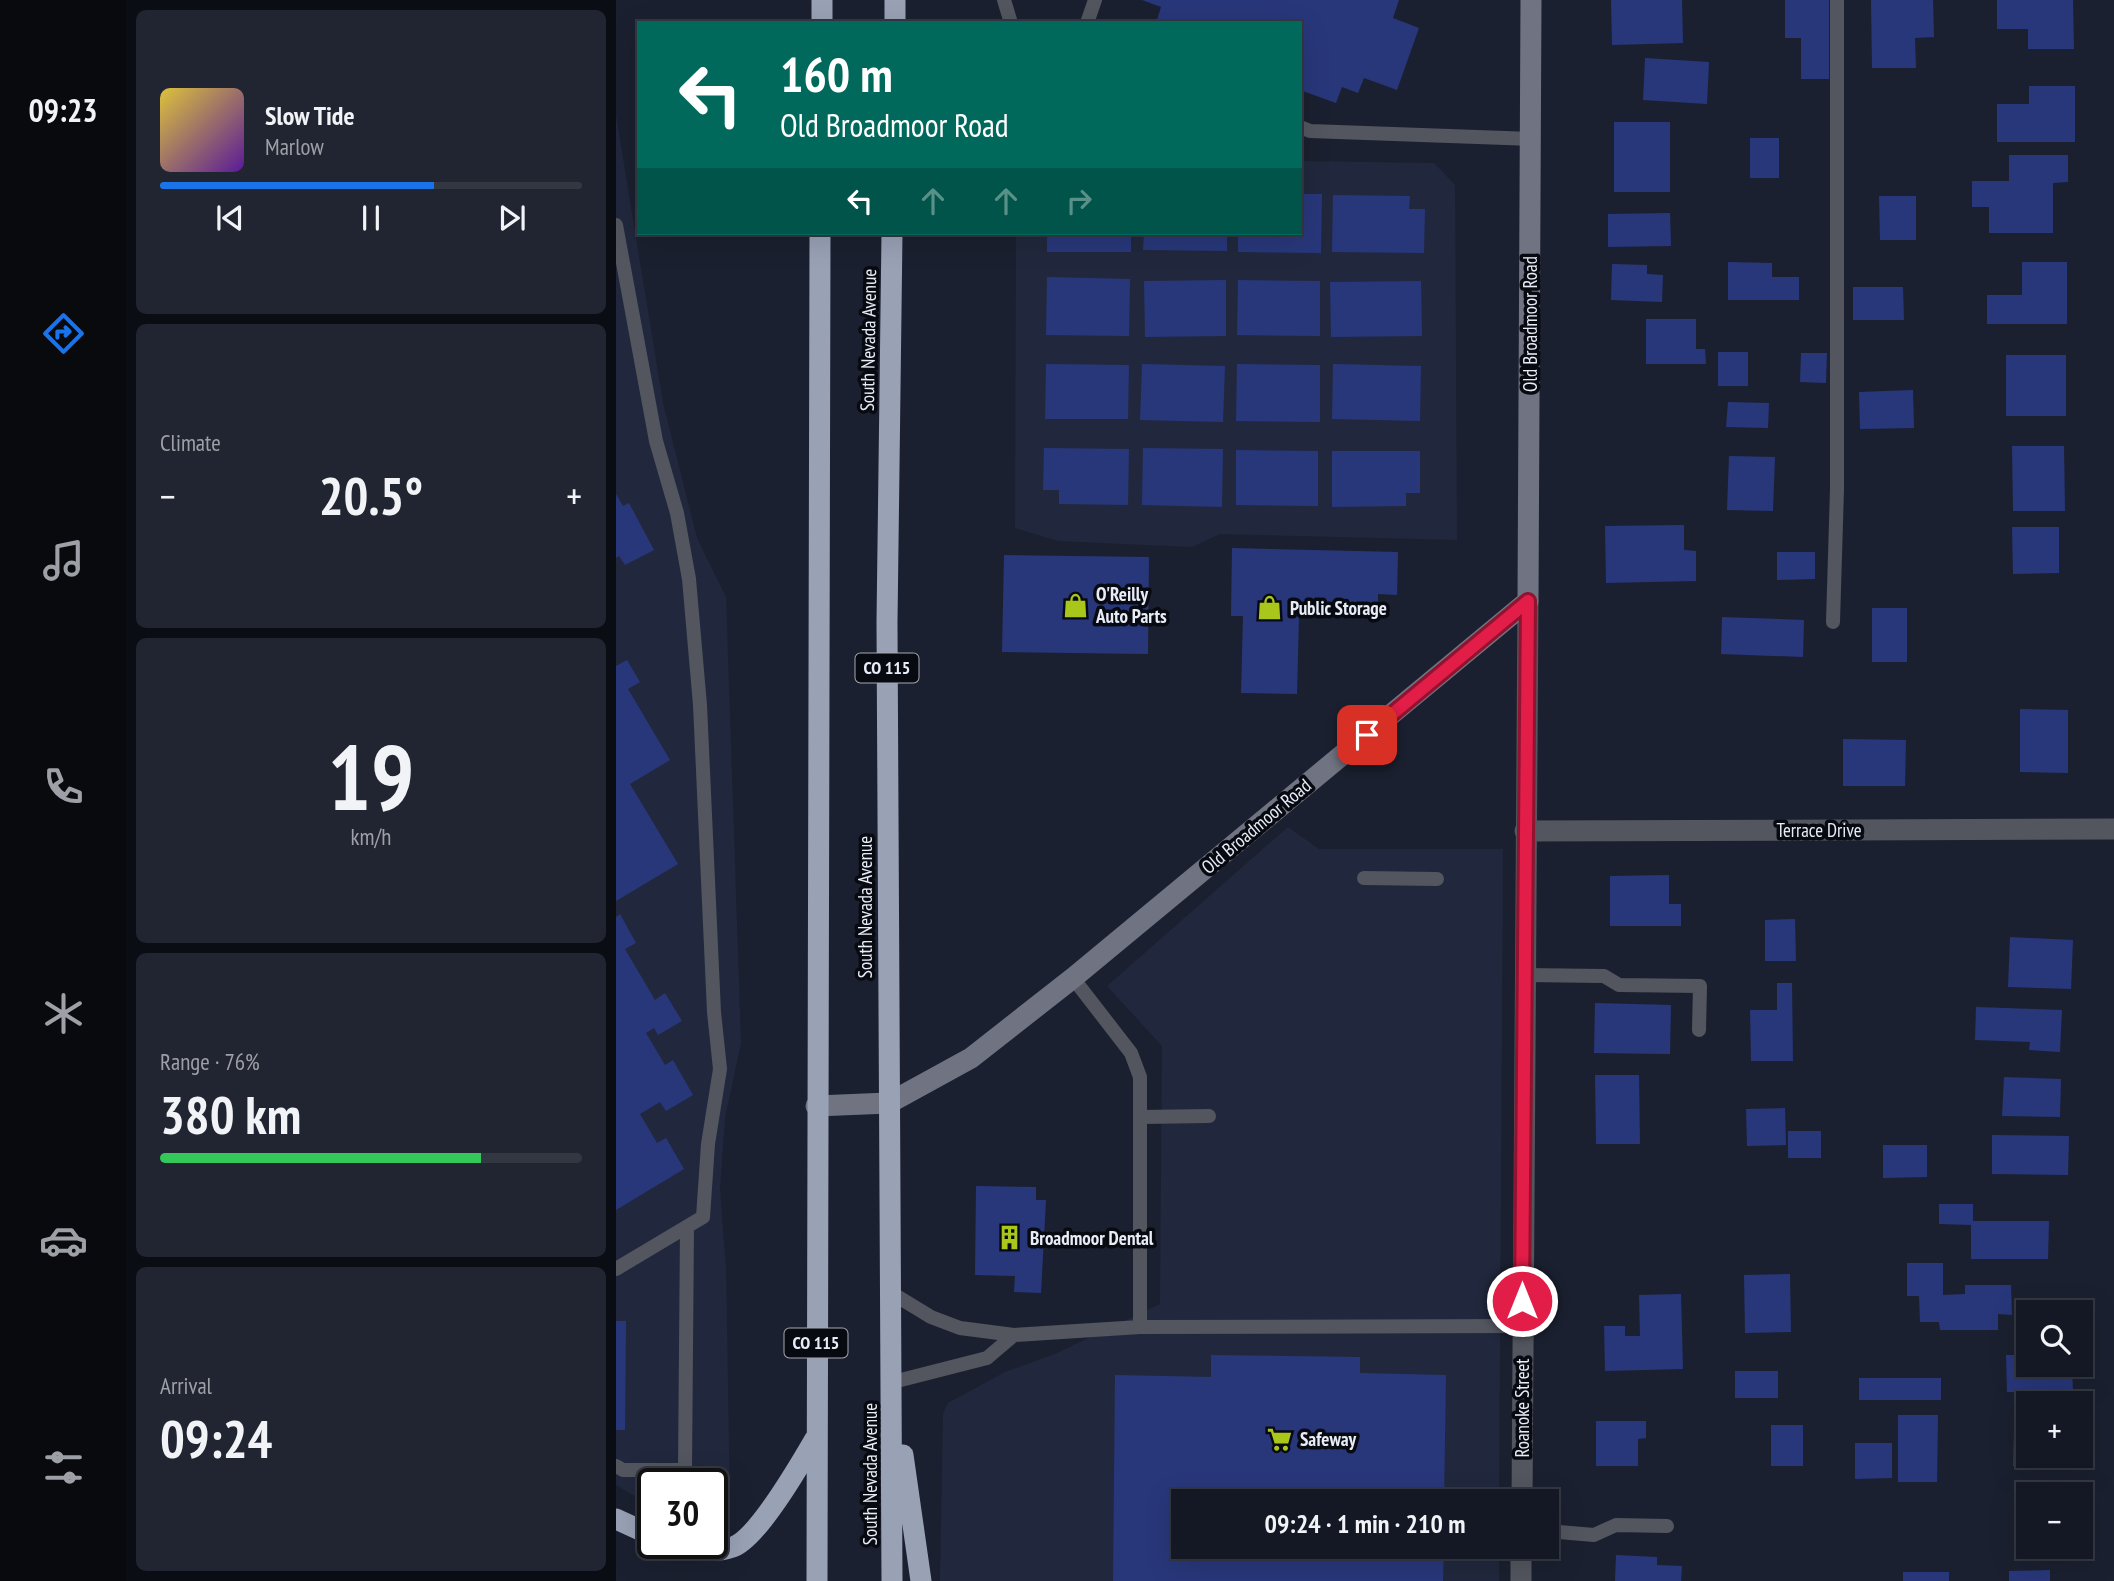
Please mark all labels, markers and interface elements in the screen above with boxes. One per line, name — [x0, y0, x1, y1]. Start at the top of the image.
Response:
text: 160 m — [780, 42, 893, 106]
icon: left — [665, 49, 756, 140]
text: 09:23 — [28, 89, 98, 131]
text: Slow Tide — [265, 99, 355, 132]
text: Old Broadmoor Road — [780, 104, 1009, 146]
text: Marlow — [265, 132, 324, 161]
icon: left — [841, 182, 879, 220]
icon: ahead — [914, 182, 952, 220]
icon: ahead — [987, 182, 1025, 220]
icon: right — [1060, 182, 1098, 220]
icon: previous — [211, 199, 249, 237]
icon: pause — [352, 199, 390, 237]
icon: next — [493, 199, 531, 237]
street label: Old Broadmoor Road — [1518, 256, 1542, 392]
street label: South Nevada Avenue — [855, 268, 881, 411]
icon: directions — [39, 309, 88, 358]
text: Climate — [160, 428, 221, 457]
text: 20.5° — [319, 462, 423, 529]
text: − — [160, 471, 176, 520]
text: + — [566, 471, 582, 520]
icon: music — [39, 536, 88, 585]
place label: O'Reilly Auto Parts — [1095, 582, 1167, 628]
shop icon: O'Reilly Auto Parts — [1062, 591, 1090, 619]
shop icon: Public Storage — [1256, 594, 1284, 622]
place label: Public Storage — [1290, 596, 1387, 620]
road number: CO 115 — [856, 654, 918, 682]
pin — [1337, 705, 1397, 765]
icon: arrive — [1348, 716, 1386, 754]
text: 19 — [328, 717, 415, 835]
icon: phone — [39, 762, 88, 811]
street label: Old Broadmoor Road — [1196, 773, 1316, 879]
street label: Terrace Drive — [1776, 818, 1862, 842]
text: km/h — [351, 822, 391, 851]
street label: South Nevada Avenue — [853, 836, 877, 978]
icon: climate — [39, 989, 88, 1038]
text: Range · 76% — [160, 1047, 260, 1076]
text: 380 km — [160, 1081, 301, 1148]
icon: car — [39, 1216, 88, 1265]
building icon: Broadmoor Dental — [996, 1224, 1024, 1252]
place label: Broadmoor Dental — [1030, 1226, 1154, 1250]
position arrow — [1485, 1264, 1559, 1338]
map controls — [2016, 1300, 2093, 1559]
button: search — [2016, 1300, 2093, 1377]
road number: CO 115 — [784, 1328, 848, 1358]
street label: Roanoke Street — [1510, 1358, 1534, 1458]
text: Arrival — [160, 1371, 212, 1400]
button: + — [2016, 1391, 2093, 1468]
street label: South Nevada Avenue — [858, 1403, 882, 1545]
text: 09:24 — [160, 1405, 272, 1472]
supermarket icon: Safeway — [1266, 1425, 1294, 1453]
place label: Safeway — [1300, 1427, 1357, 1451]
icon: filters — [39, 1443, 88, 1492]
speed limit sign: 30 — [637, 1468, 728, 1559]
button: − — [2016, 1482, 2093, 1559]
text: 09:24 · 1 min · 210 m — [1265, 1507, 1465, 1540]

